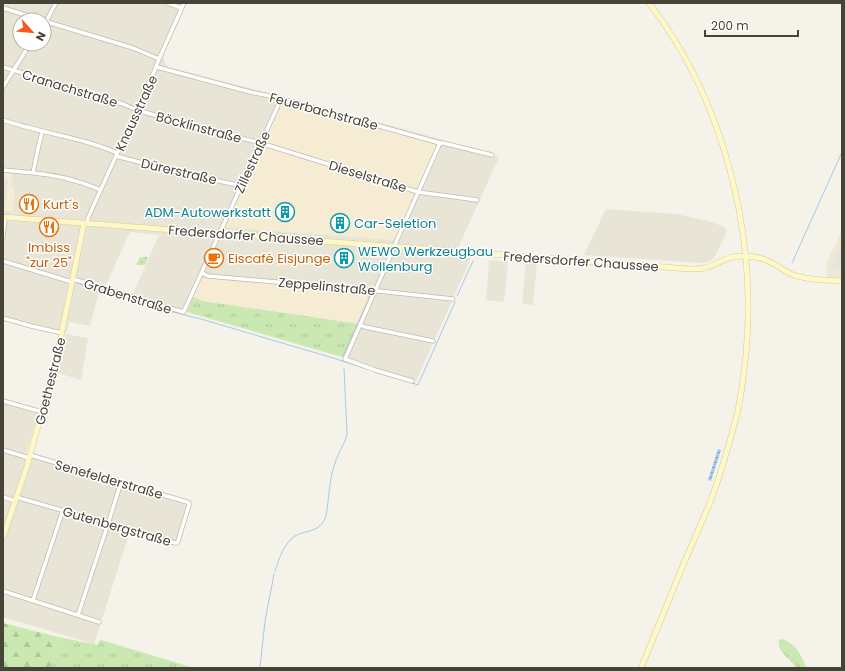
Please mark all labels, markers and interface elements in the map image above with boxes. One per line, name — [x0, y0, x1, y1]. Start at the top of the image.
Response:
north arrow — [12, 12, 52, 52]
scale bar — [705, 12, 798, 38]
text: 200 m — [711, 17, 749, 34]
text: N — [32, 29, 50, 44]
street label: Cranachstraße — [20, 65, 120, 112]
street label: Knausstraße — [110, 72, 162, 154]
street label: Feuerbachstraße — [267, 88, 380, 135]
street label: Böcklinstraße — [154, 107, 244, 148]
street label: Zillestraße — [230, 128, 275, 196]
street label: Dürerstraße — [139, 154, 219, 189]
street label: Dieselstraße — [327, 156, 409, 197]
restaurant icon: Kurt´s — [18, 193, 40, 215]
place label: Kurt´s — [43, 195, 79, 214]
building icon: ADM-Autowerkstatt — [274, 201, 296, 223]
place label: ADM-Autowerkstatt — [145, 203, 271, 222]
building icon: Car-Seletion — [329, 212, 351, 234]
place label: Car-Seletion — [354, 214, 436, 233]
restaurant icon: Imbiss "zur 25" — [38, 216, 60, 238]
street label: Fredersdorfer Chaussee — [168, 221, 324, 250]
place label: Imbiss "zur 25" — [26, 238, 72, 272]
place label: WEWO Werkzeugbau Wollenburg — [358, 242, 493, 276]
cafe icon: Eiscafé Eisjunge — [203, 247, 225, 269]
building icon: WEWO Werkzeugbau Wollenburg — [333, 247, 355, 269]
street label: Fredersdorfer Chaussee — [503, 247, 659, 276]
place label: Eiscafé Eisjunge — [228, 249, 331, 268]
street label: Zeppelinstraße — [278, 273, 376, 300]
street label: Grabenstraße — [82, 274, 174, 319]
street label: Goethestraße — [30, 335, 71, 427]
street label: Senefelderstraße — [53, 455, 165, 504]
street label: Gutenbergstraße — [60, 502, 173, 551]

